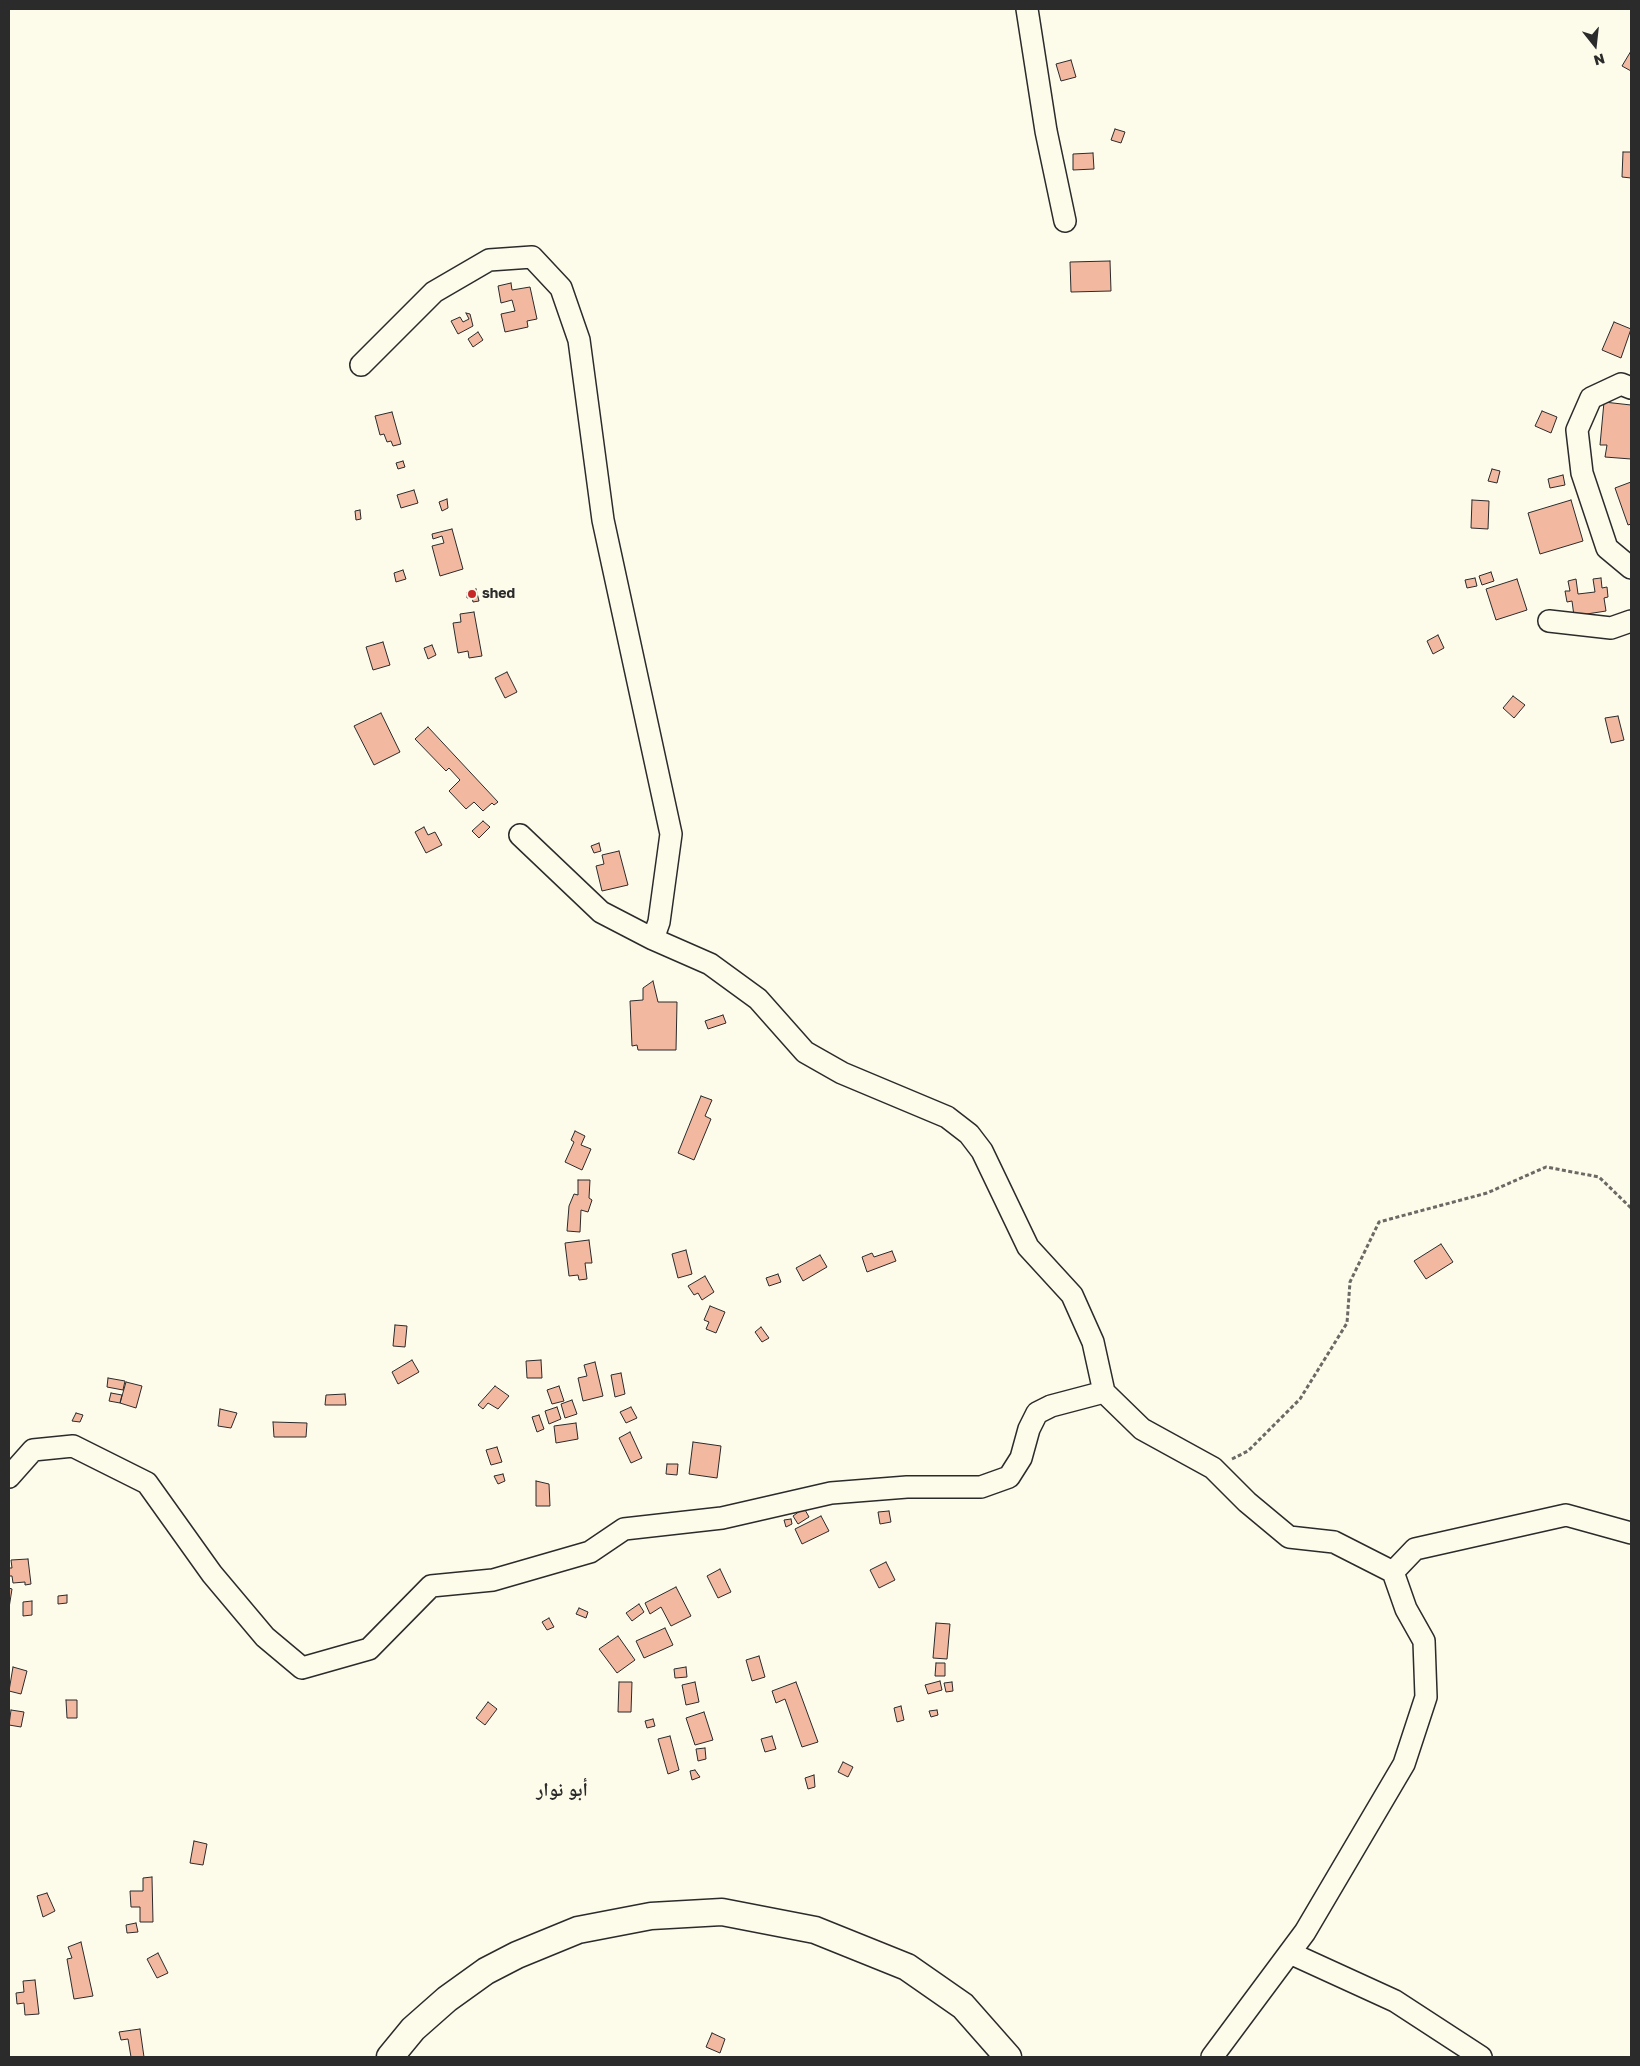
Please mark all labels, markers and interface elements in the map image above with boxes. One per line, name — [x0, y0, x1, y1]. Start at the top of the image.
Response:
north arrow — [1570, 20, 1620, 70]
text: N — [1592, 50, 1607, 70]
place label: shed — [482, 586, 515, 602]
marker: shed — [466, 588, 478, 600]
district label: أبو نوار — [536, 1779, 588, 1801]

